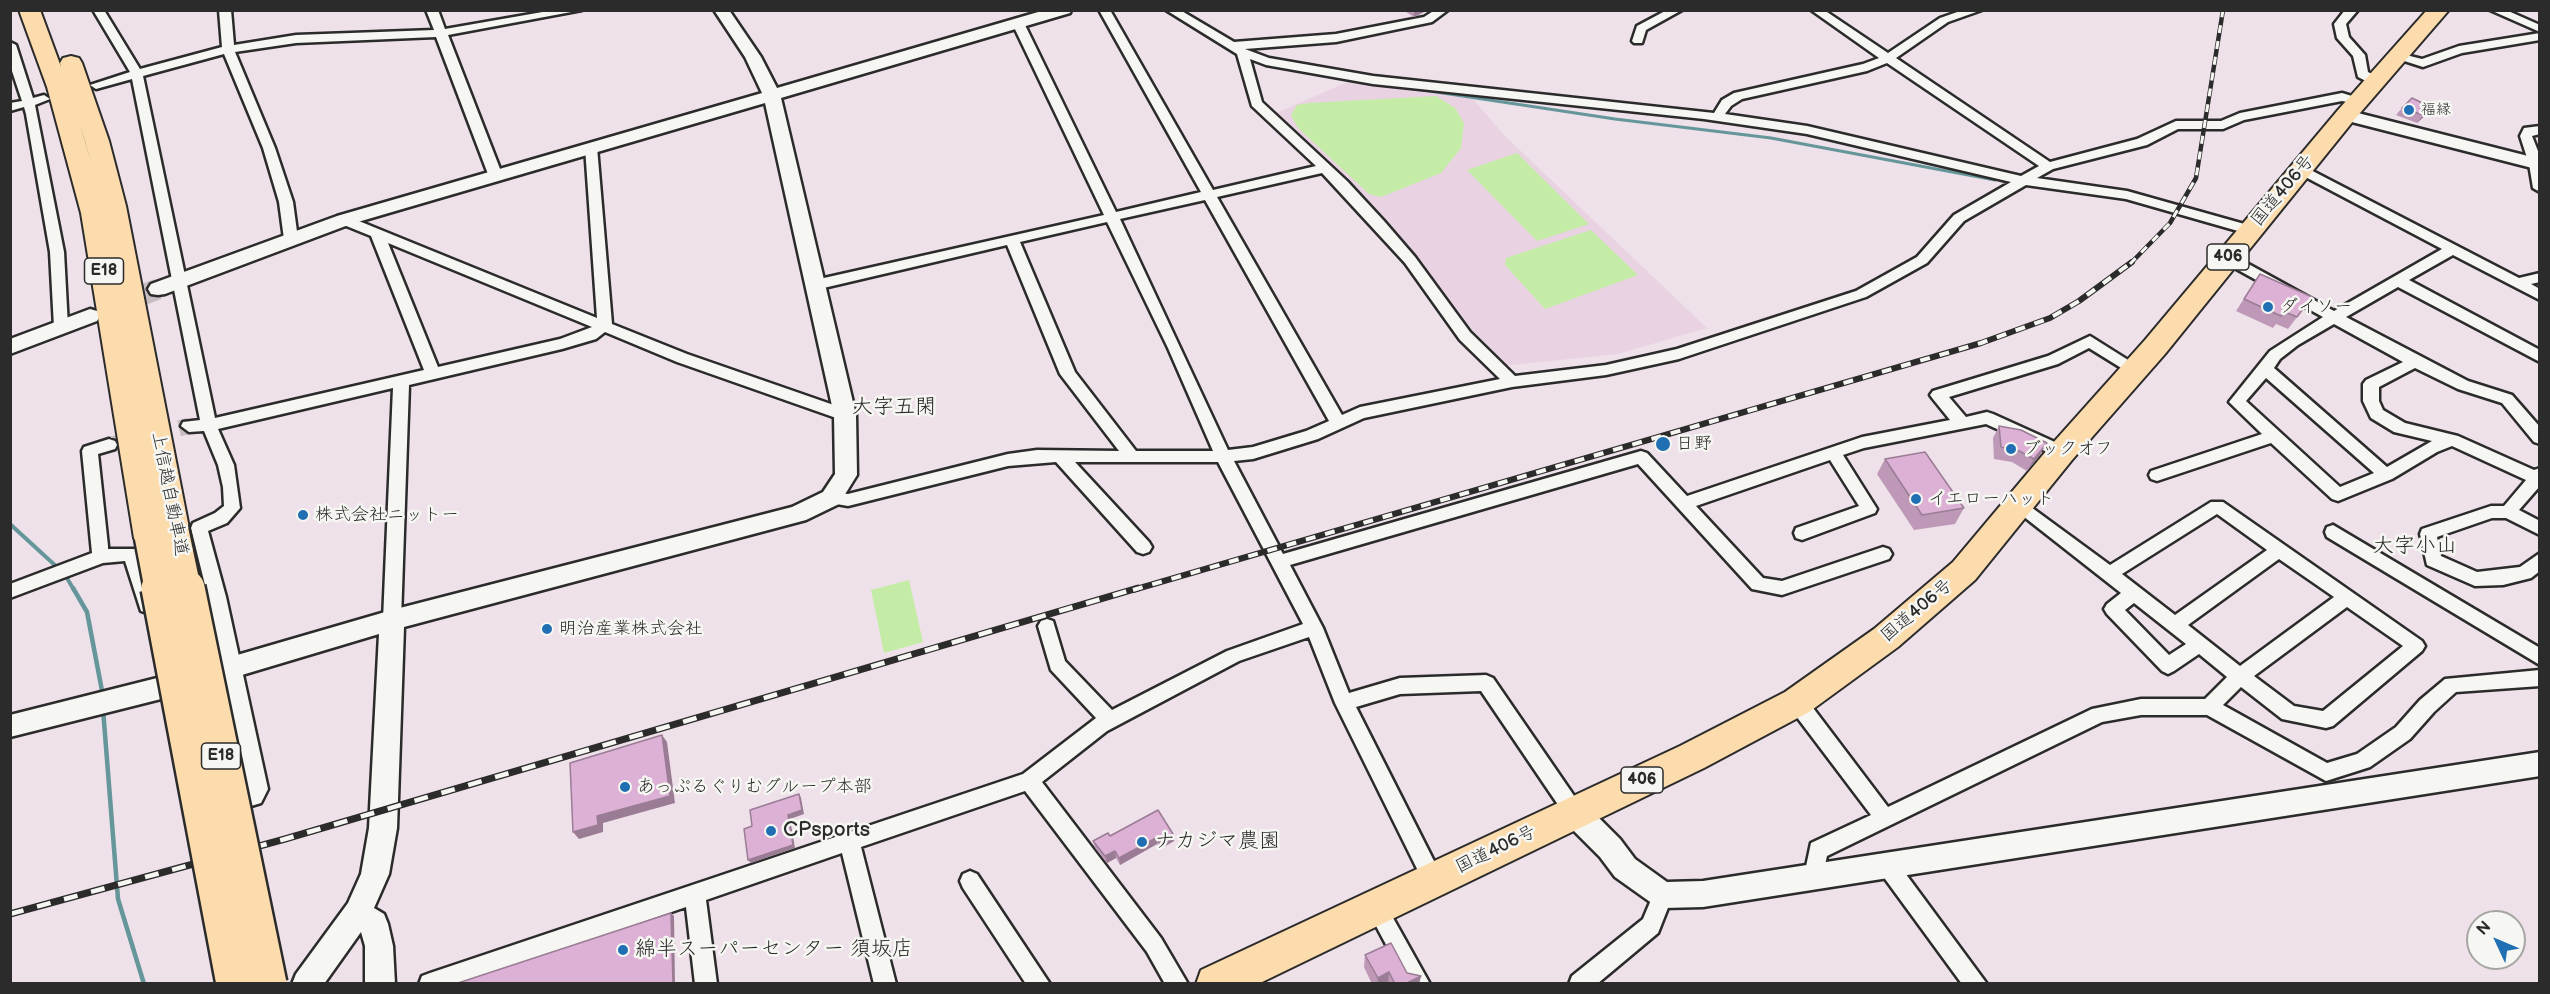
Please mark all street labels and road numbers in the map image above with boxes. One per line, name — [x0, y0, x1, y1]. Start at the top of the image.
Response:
street label: 国道406号 — [2247, 151, 2319, 231]
road number: 406 — [2207, 244, 2249, 270]
road number: E18 — [84, 258, 124, 284]
street label: 上信越自動車道 — [146, 430, 192, 558]
street label: 国道406号 — [1877, 575, 1957, 647]
road number: E18 — [202, 743, 240, 769]
road number: 406 — [1621, 767, 1663, 793]
street label: 国道406号 — [1452, 821, 1540, 879]

